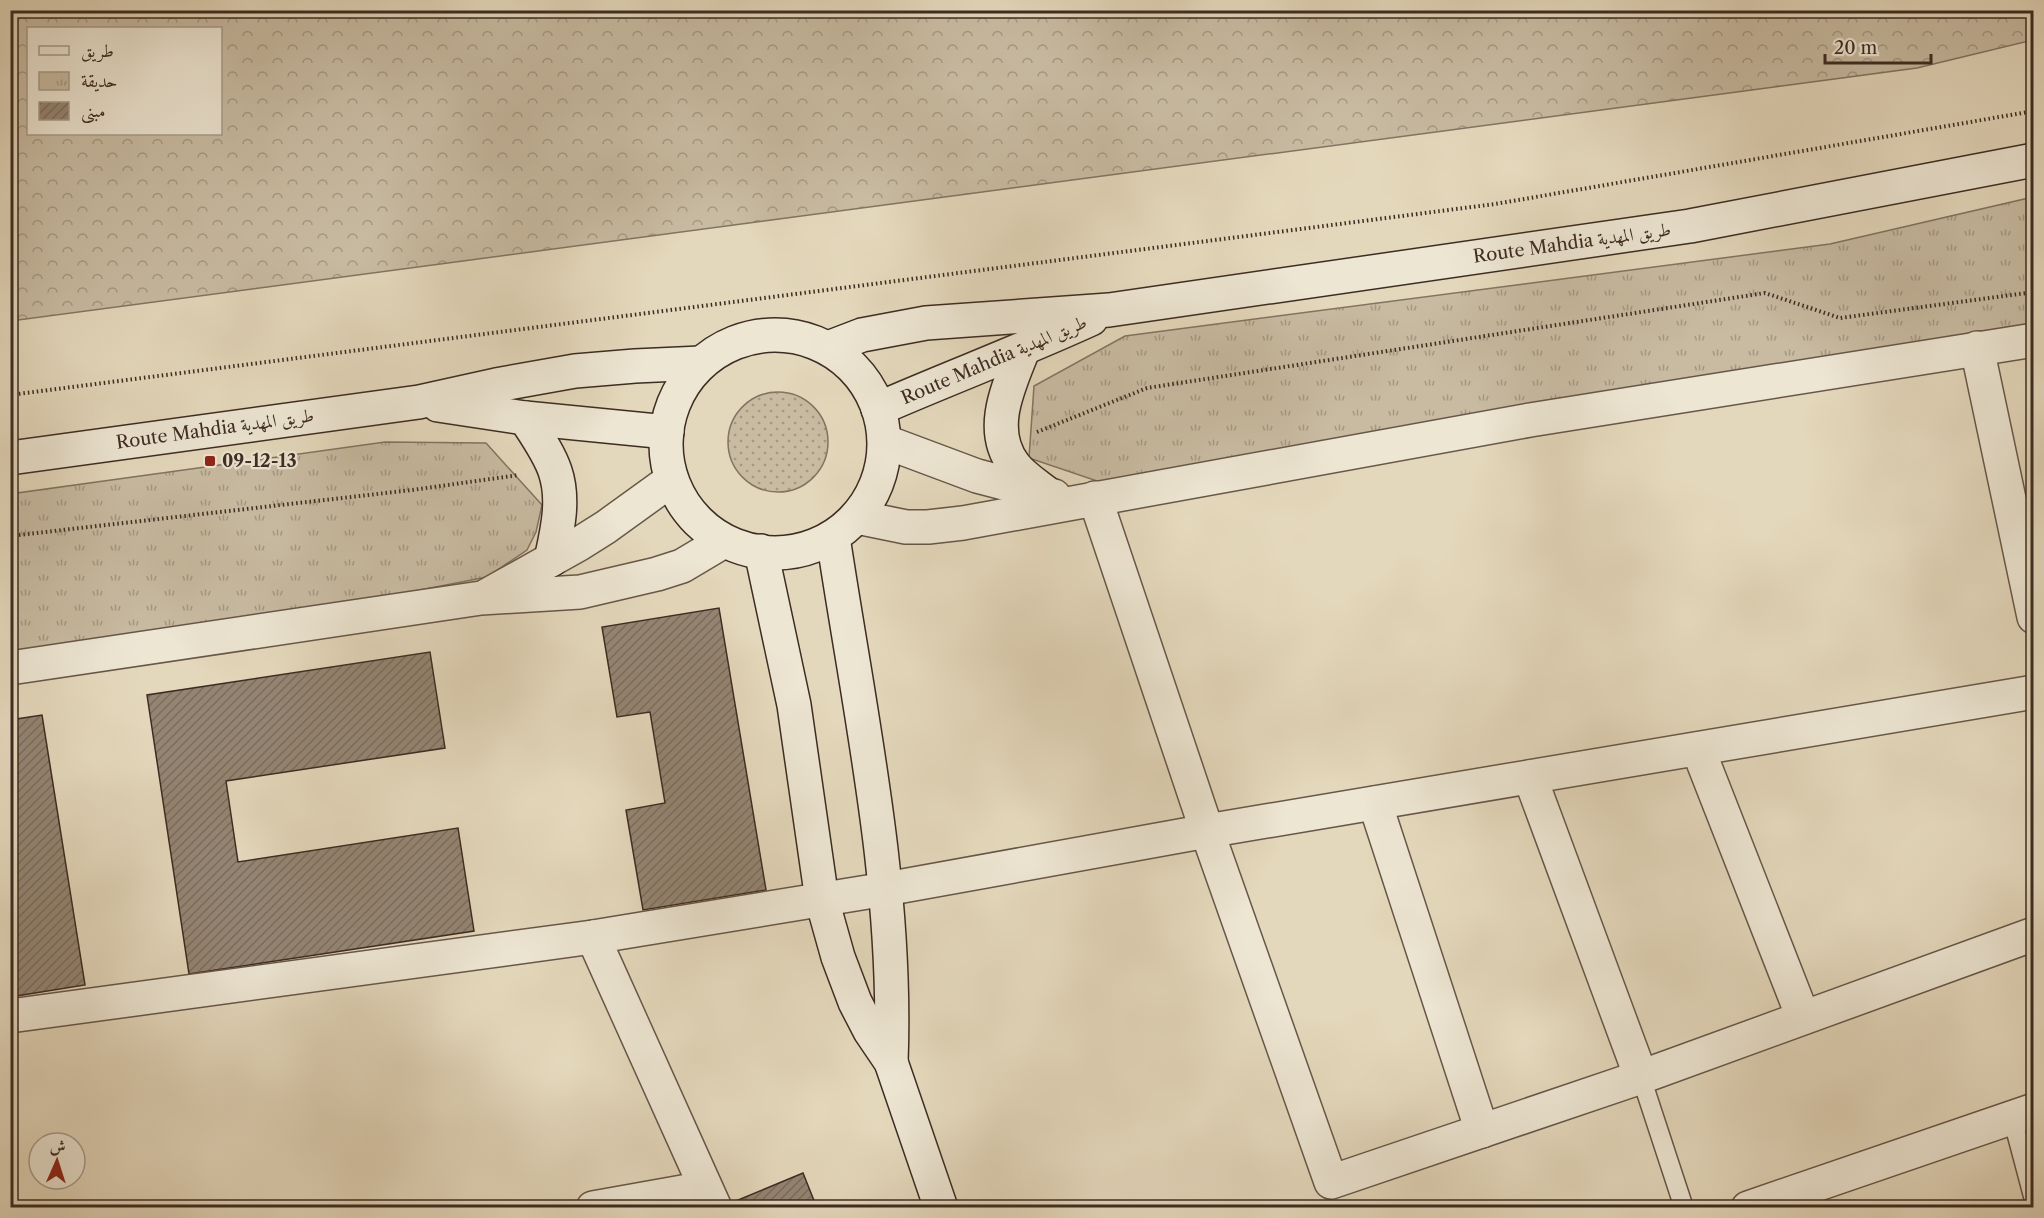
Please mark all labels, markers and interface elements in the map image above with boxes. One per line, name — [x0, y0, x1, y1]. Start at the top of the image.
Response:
legend — [27, 27, 222, 135]
scale bar — [1825, 27, 1932, 65]
text: 20 m — [1834, 37, 1878, 59]
text: طريق — [81, 40, 114, 63]
text: حديقة — [81, 70, 117, 92]
text: مبنى — [81, 100, 106, 124]
street label: Route Mahdia طريق المهدية — [1472, 218, 1672, 269]
street label: Route Mahdia طريق المهدية — [898, 311, 1091, 410]
street label: Route Mahdia طريق المهدية — [115, 404, 315, 455]
place label: 09-12-13 — [222, 450, 297, 472]
marker: 09-12-13 — [203, 454, 217, 468]
north arrow — [27, 1131, 87, 1191]
text: ش — [49, 1136, 66, 1156]

